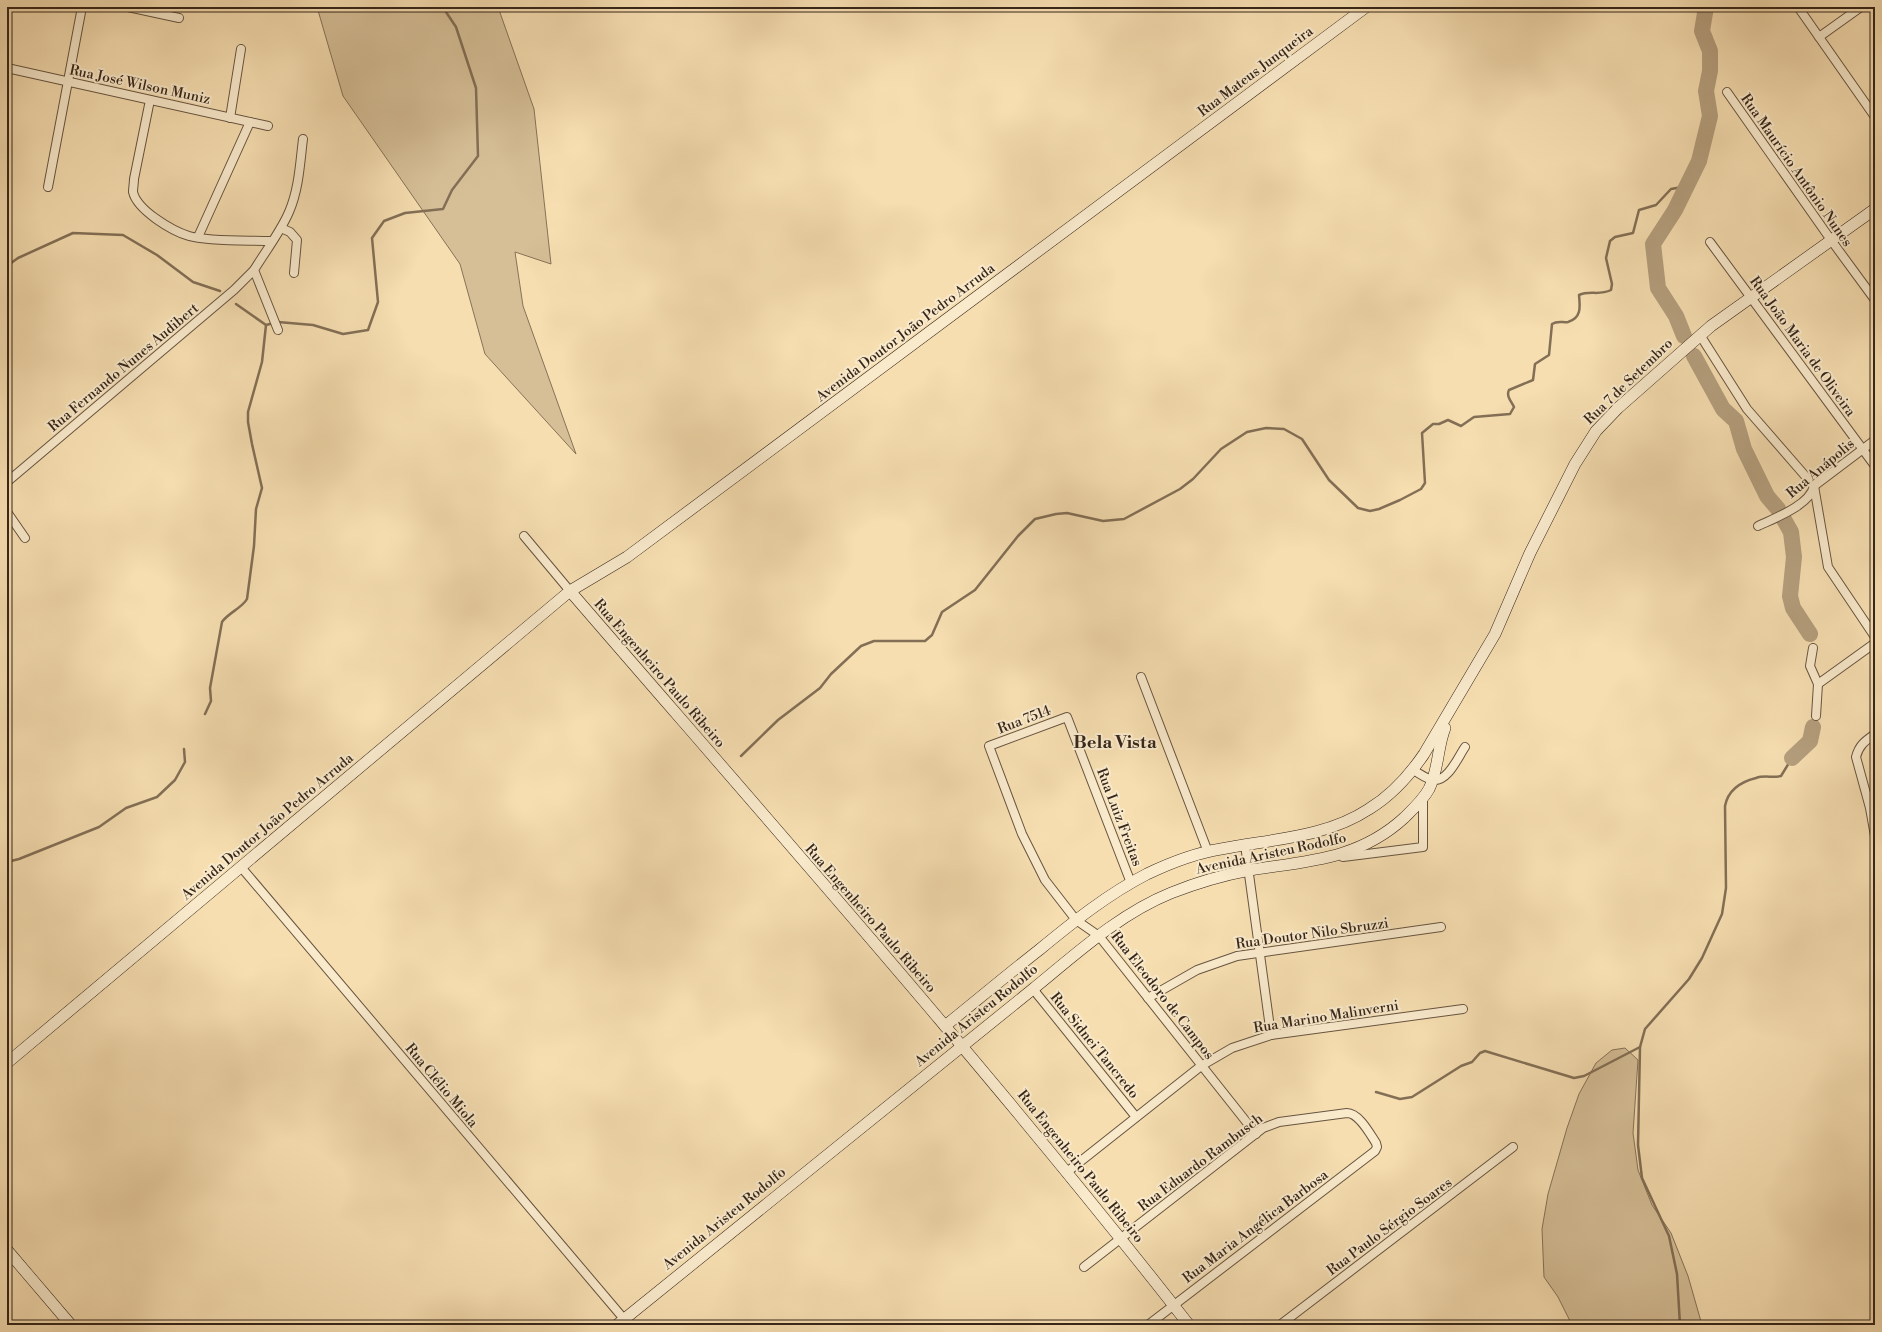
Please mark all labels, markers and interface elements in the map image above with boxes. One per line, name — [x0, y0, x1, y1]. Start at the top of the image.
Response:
street label: Rua Mateus Junqueira — [1194, 22, 1318, 121]
street label: Rua José Wilson Muniz — [68, 61, 212, 109]
street label: Rua Maurício Antônio Nunes — [1736, 91, 1856, 251]
street label: Avenida Doutor João Pedro Arruda — [812, 259, 999, 407]
street label: Rua João Maria de Oliveira — [1745, 273, 1860, 421]
street label: Rua Fernando Nunes Audibert — [45, 300, 203, 436]
street label: Rua 7 de Setembro — [1581, 335, 1677, 429]
street label: Rua Anápolis — [1783, 435, 1858, 503]
street label: Rua Engenheiro Paulo Ribeiro — [590, 596, 729, 752]
street label: Rua 7514 — [995, 702, 1054, 738]
district label: Bela Vista — [1073, 731, 1157, 754]
street label: Avenida Doutor João Pedro Arruda — [177, 749, 358, 905]
street label: Rua Luiz Freitas — [1092, 766, 1146, 869]
street label: Avenida Aristeu Rodolfo — [1193, 829, 1348, 879]
street label: Rua Engenheiro Paulo Ribeiro — [801, 841, 940, 997]
street label: Rua Doutor Nilo Sbruzzi — [1234, 914, 1390, 954]
street label: Rua Eleodoro de Campos — [1107, 928, 1218, 1063]
street label: Avenida Aristeu Rodolfo — [911, 960, 1042, 1072]
street label: Rua Sidnei Tancredo — [1046, 989, 1143, 1102]
street label: Rua Marino Malinverni — [1252, 997, 1400, 1037]
street label: Rua Clélio Miola — [401, 1040, 482, 1132]
street label: Rua Engenheiro Paulo Ribeiro — [1013, 1087, 1148, 1247]
street label: Rua Eduardo Rambusch — [1135, 1110, 1267, 1216]
street label: Avenida Aristeu Rodolfo — [659, 1163, 790, 1275]
street label: Rua Maria Angélica Barbosa — [1179, 1166, 1333, 1287]
street label: Rua Paulo Sérgio Soares — [1323, 1174, 1456, 1280]

